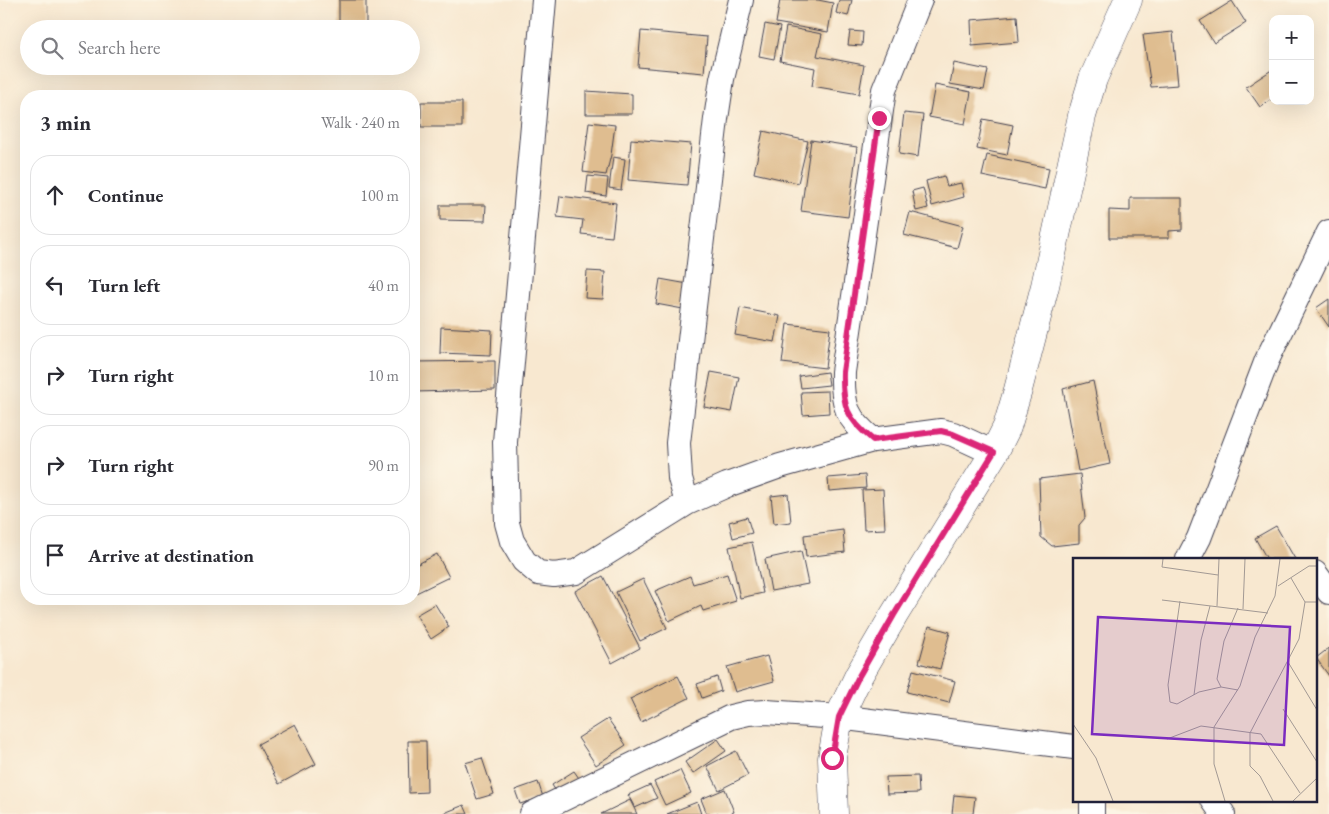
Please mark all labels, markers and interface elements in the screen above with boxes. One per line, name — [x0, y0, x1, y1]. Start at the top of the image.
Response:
map controls — [1269, 15, 1314, 105]
button: + — [1269, 15, 1314, 60]
search box — [20, 20, 420, 75]
icon: search — [38, 34, 66, 62]
text: Search here — [78, 35, 160, 60]
button: − — [1269, 60, 1314, 105]
route end — [868, 107, 891, 130]
text: 3 min — [40, 109, 91, 136]
text: Walk · 240 m — [321, 112, 400, 133]
icon: ahead — [41, 181, 69, 209]
text: Continue — [88, 183, 163, 208]
text: 100 m — [360, 185, 399, 206]
icon: left — [41, 271, 69, 299]
text: Turn left — [88, 273, 160, 298]
text: 40 m — [368, 275, 399, 296]
icon: right — [41, 361, 69, 389]
text: Turn right — [88, 363, 174, 388]
text: 10 m — [368, 365, 399, 386]
icon: right — [41, 451, 69, 479]
text: Turn right — [88, 453, 174, 478]
text: 90 m — [368, 455, 399, 476]
icon: arrive — [41, 541, 69, 569]
text: Arrive at destination — [88, 543, 254, 568]
inset map — [1073, 558, 1316, 802]
route start — [821, 747, 844, 770]

